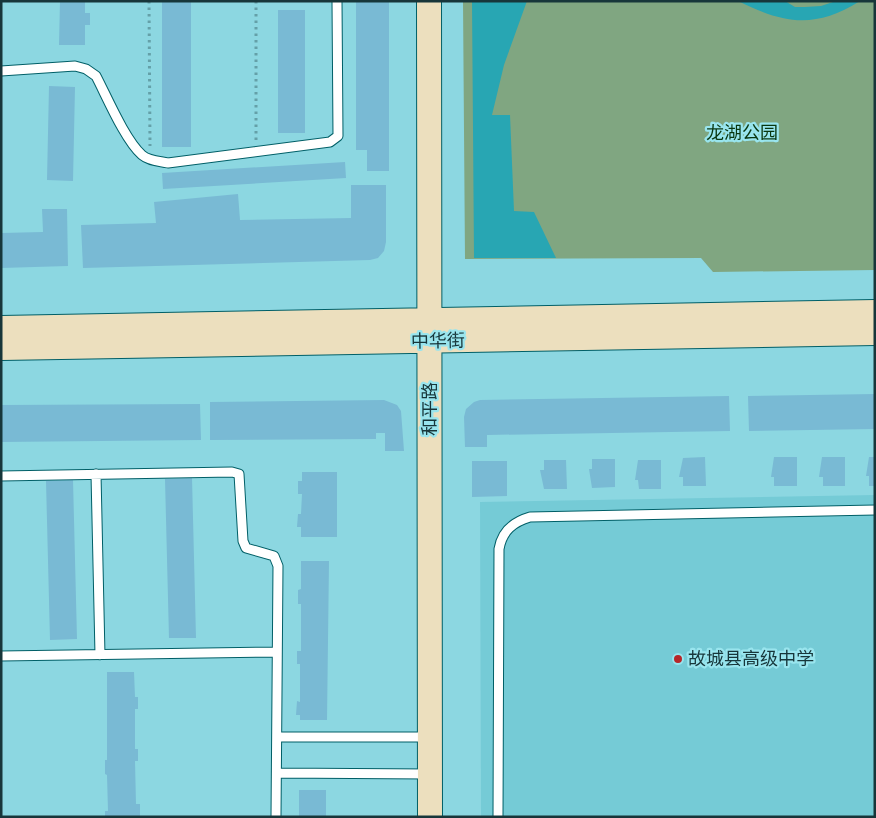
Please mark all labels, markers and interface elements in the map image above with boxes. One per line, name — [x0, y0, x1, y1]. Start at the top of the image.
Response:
park label: 龙湖公园 — [706, 123, 778, 143]
street label: 中华街 — [411, 331, 465, 351]
street label: 和平路 — [420, 382, 440, 436]
place label: 故城县高级中学 — [688, 649, 814, 669]
marker: 故城县高级中学 — [672, 653, 684, 665]

